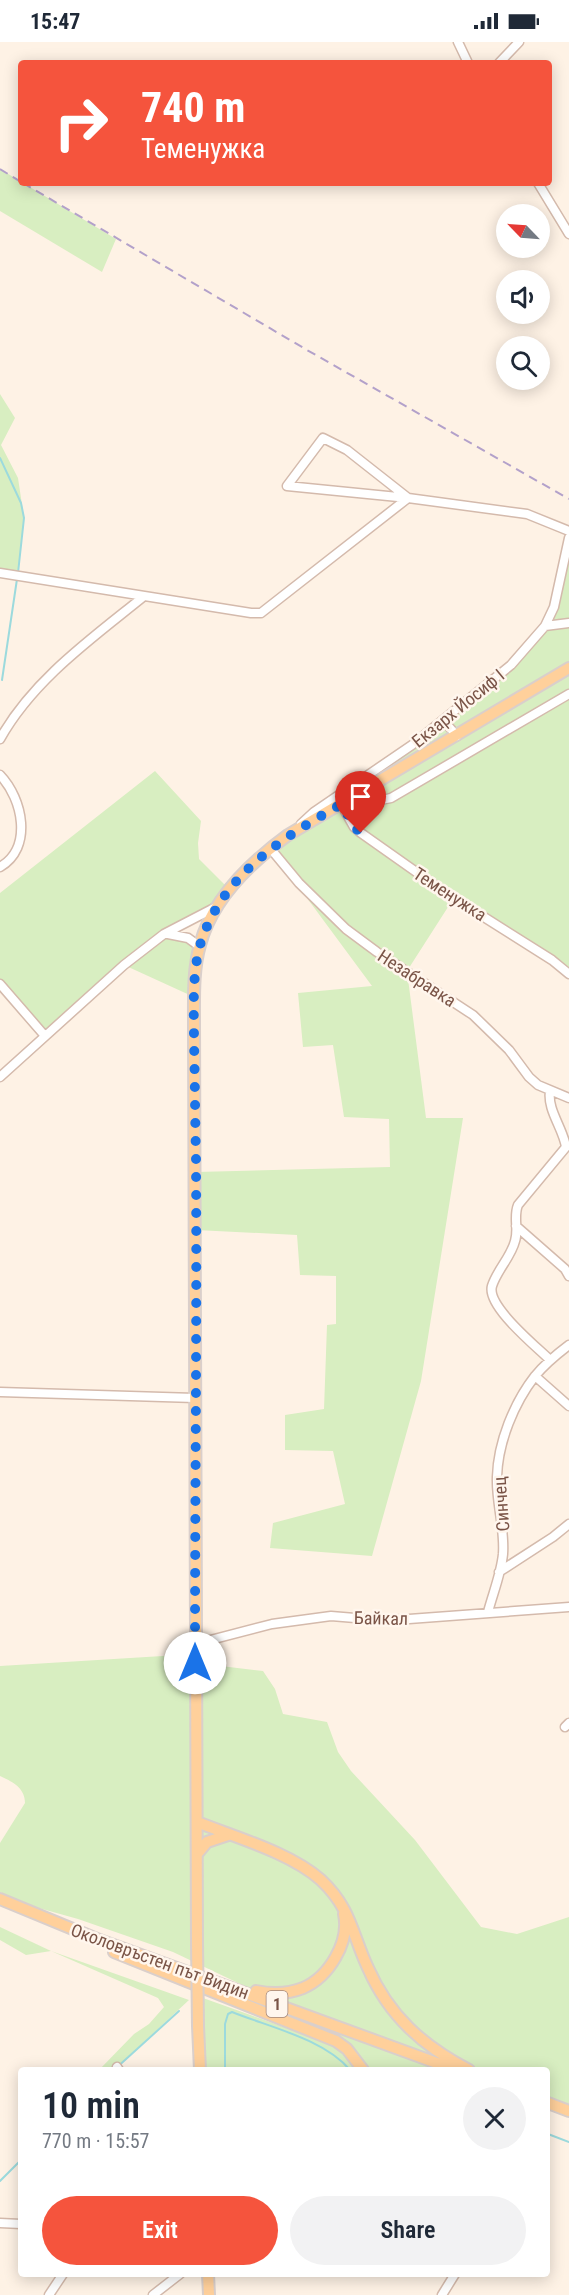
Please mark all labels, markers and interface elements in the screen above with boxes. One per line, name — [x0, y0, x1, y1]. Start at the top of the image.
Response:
text: 15:47 — [30, 9, 81, 34]
text: 740 m — [141, 83, 246, 132]
icon: right — [42, 84, 120, 162]
text: Теменужка — [141, 133, 265, 165]
north arrow — [496, 204, 550, 258]
map controls — [496, 204, 550, 390]
button: sound — [496, 270, 550, 324]
button: search — [496, 336, 550, 390]
street label: Екзарх Йосиф I — [408, 664, 508, 752]
pin — [335, 771, 386, 833]
icon: arrive — [344, 780, 377, 813]
street label: Теменужка — [410, 863, 490, 925]
street label: Незабравка — [374, 945, 460, 1011]
street label: Синчец — [489, 1476, 513, 1532]
street label: Байкал — [354, 1607, 408, 1629]
position arrow — [163, 1631, 227, 1695]
street label: Околовръстен път Видин — [68, 1919, 252, 2003]
road number: 1 — [266, 1991, 288, 2017]
text: 10 min — [42, 2085, 140, 2127]
button: close — [463, 2087, 526, 2150]
text: 770 m · 15:57 — [42, 2129, 149, 2153]
button: Exit — [42, 2196, 278, 2265]
button: Share — [290, 2196, 526, 2265]

